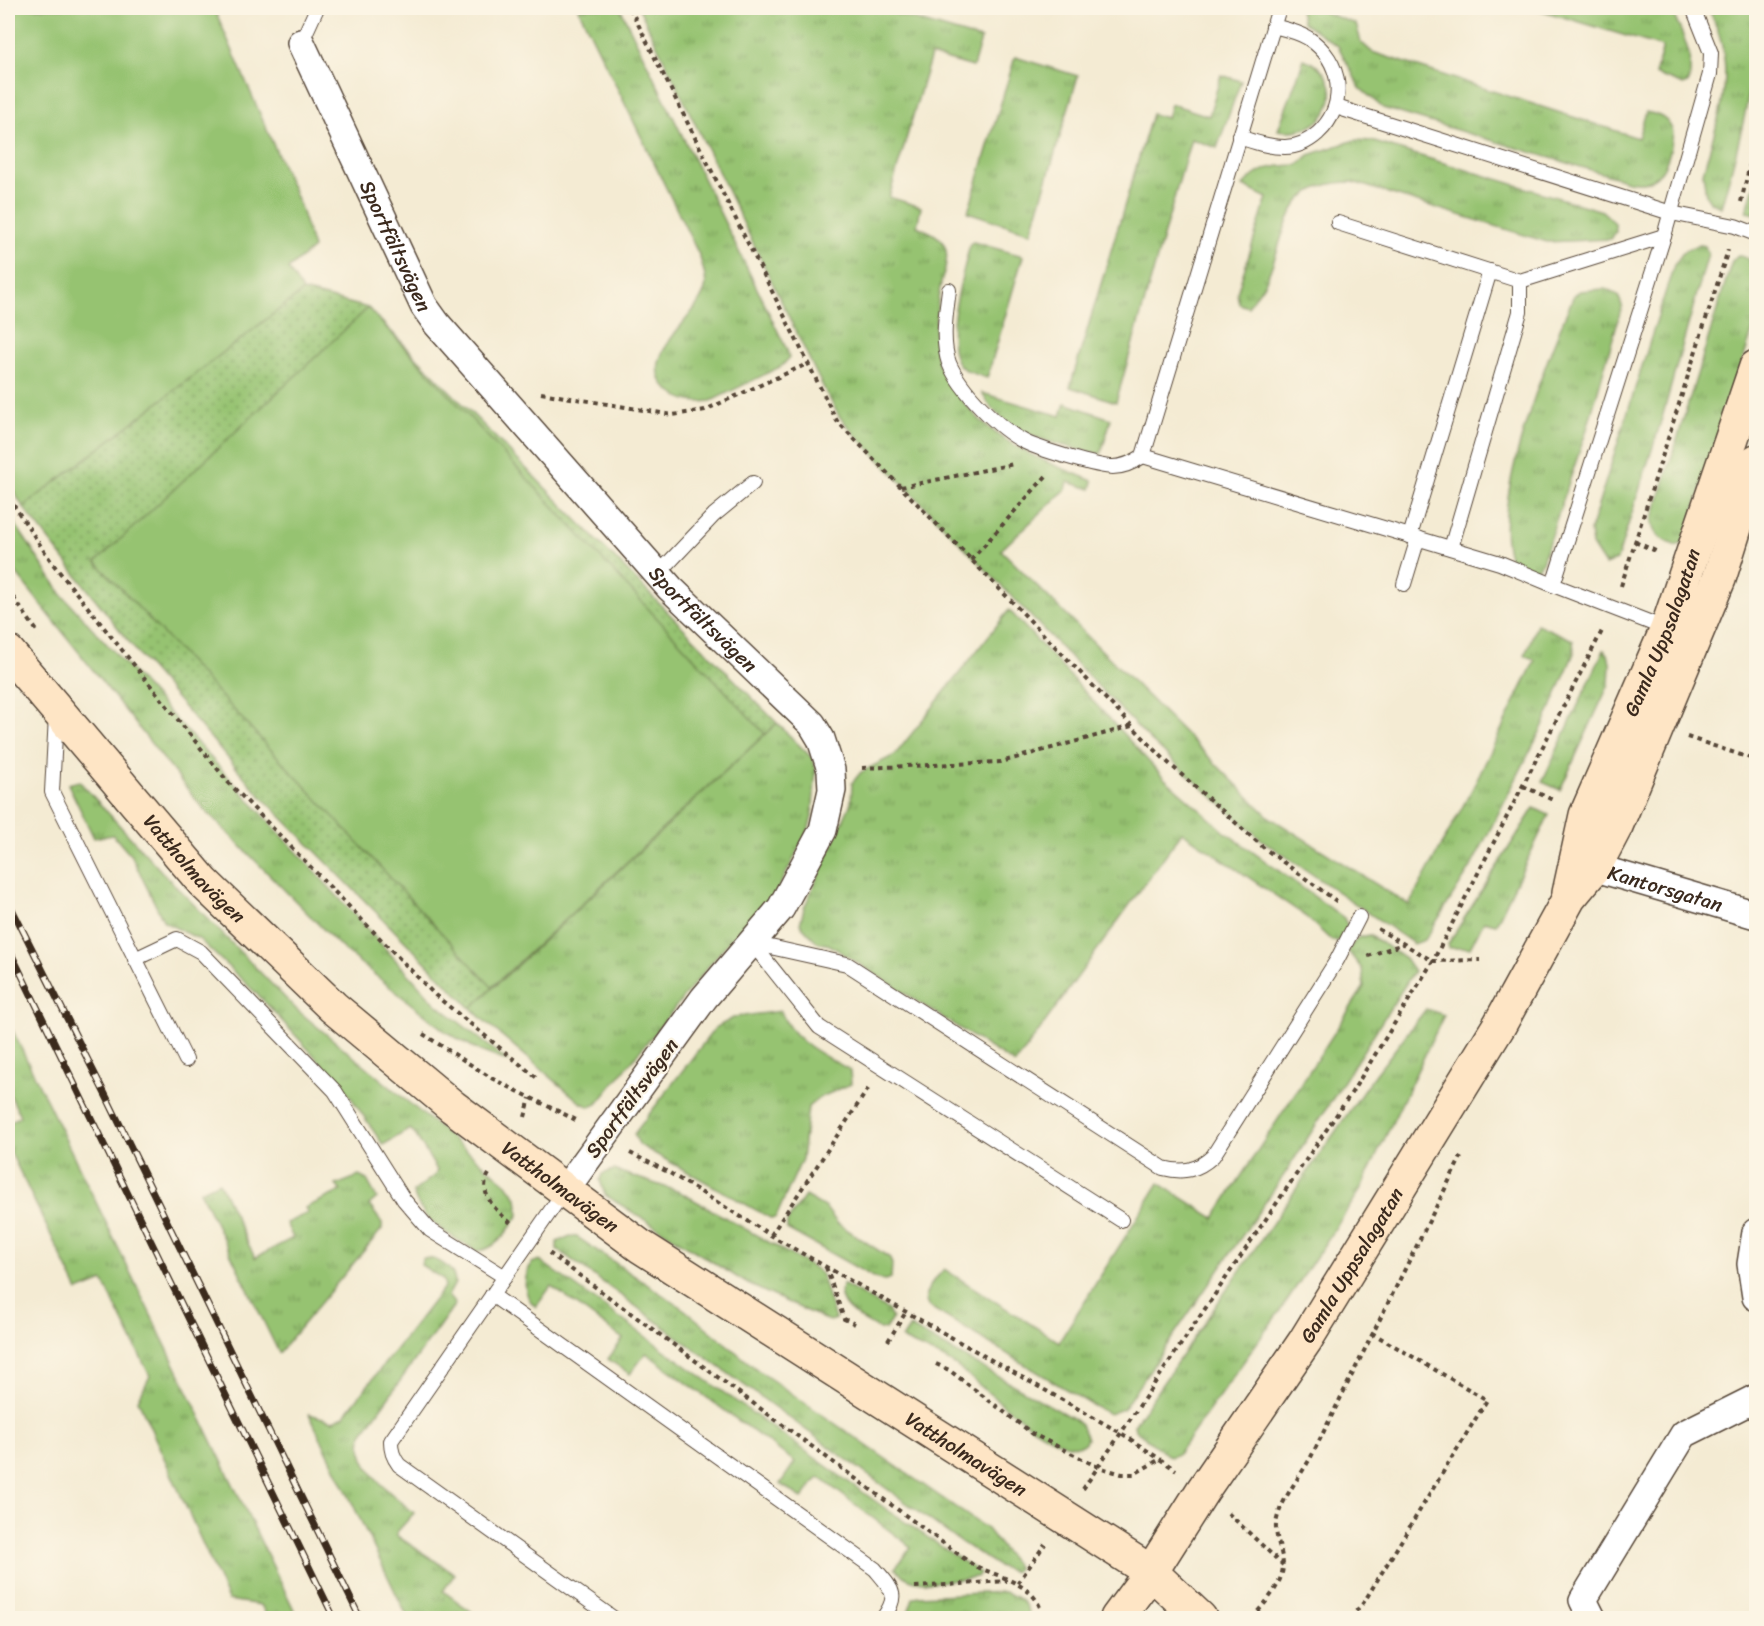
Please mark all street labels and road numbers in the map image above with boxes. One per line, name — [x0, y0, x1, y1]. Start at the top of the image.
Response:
street label: Sportfältsvägen — [350, 174, 442, 318]
street label: Gamla Uppsalagatan — [1614, 543, 1711, 722]
street label: Sportfältsvägen — [640, 557, 766, 681]
street label: Vattholmavägen — [135, 806, 254, 932]
street label: Kantorsgatan — [1603, 855, 1727, 922]
street label: Sportfältsvägen — [576, 1030, 688, 1166]
street label: Vattholmavägen — [494, 1131, 627, 1243]
street label: Gamla Uppsalagatan — [1290, 1180, 1413, 1350]
street label: Vattholmavägen — [898, 1402, 1034, 1506]

